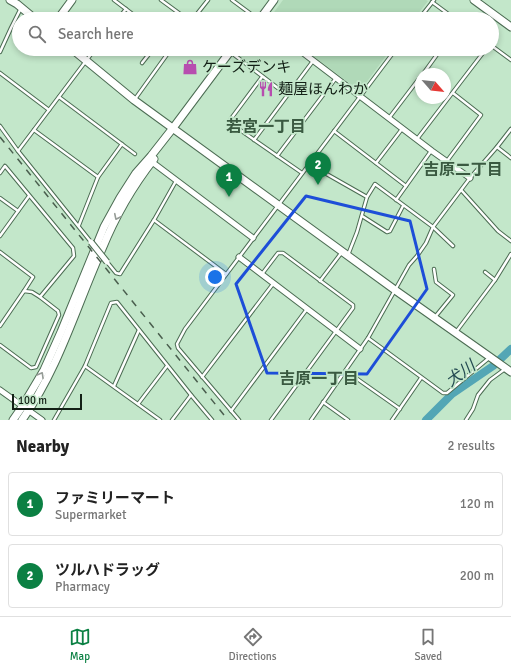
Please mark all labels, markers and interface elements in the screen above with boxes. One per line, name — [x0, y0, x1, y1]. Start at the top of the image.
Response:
search box — [12, 12, 499, 56]
icon: search — [26, 23, 48, 45]
text: Search here — [58, 25, 134, 43]
shop icon: ケーズデンキ — [181, 58, 199, 76]
place label: ケーズデンキ — [202, 58, 291, 76]
north arrow — [415, 68, 451, 104]
restaurant icon: 麺屋ほんわか — [257, 80, 275, 98]
place label: 麺屋ほんわか — [278, 80, 368, 98]
district label: 若宮一丁目 — [226, 117, 306, 137]
pin: 2 — [305, 152, 331, 185]
district label: 吉原二丁目 — [423, 160, 503, 180]
pin: 1 — [216, 164, 242, 197]
one-way arrow — [114, 213, 122, 220]
your location — [205, 267, 225, 287]
water label: 犬川 — [442, 355, 481, 391]
district label: 吉原一丁目 — [279, 369, 359, 389]
one-way arrow — [36, 372, 44, 379]
scale bar — [12, 392, 82, 411]
text: 100 m — [18, 394, 47, 407]
text: Nearby — [16, 436, 69, 457]
text: 2 results — [447, 438, 495, 454]
text: ファミリーマート — [55, 489, 175, 507]
text: 1 — [26, 496, 34, 512]
text: 120 m — [460, 496, 494, 512]
text: Supermarket — [55, 507, 127, 523]
text: ツルハドラッグ — [55, 561, 160, 579]
text: 2 — [26, 568, 34, 584]
text: 200 m — [460, 568, 494, 584]
text: Pharmacy — [55, 579, 110, 595]
tab: Map — [69, 626, 91, 663]
tab: Directions — [229, 626, 277, 663]
tab: Saved — [414, 626, 442, 663]

